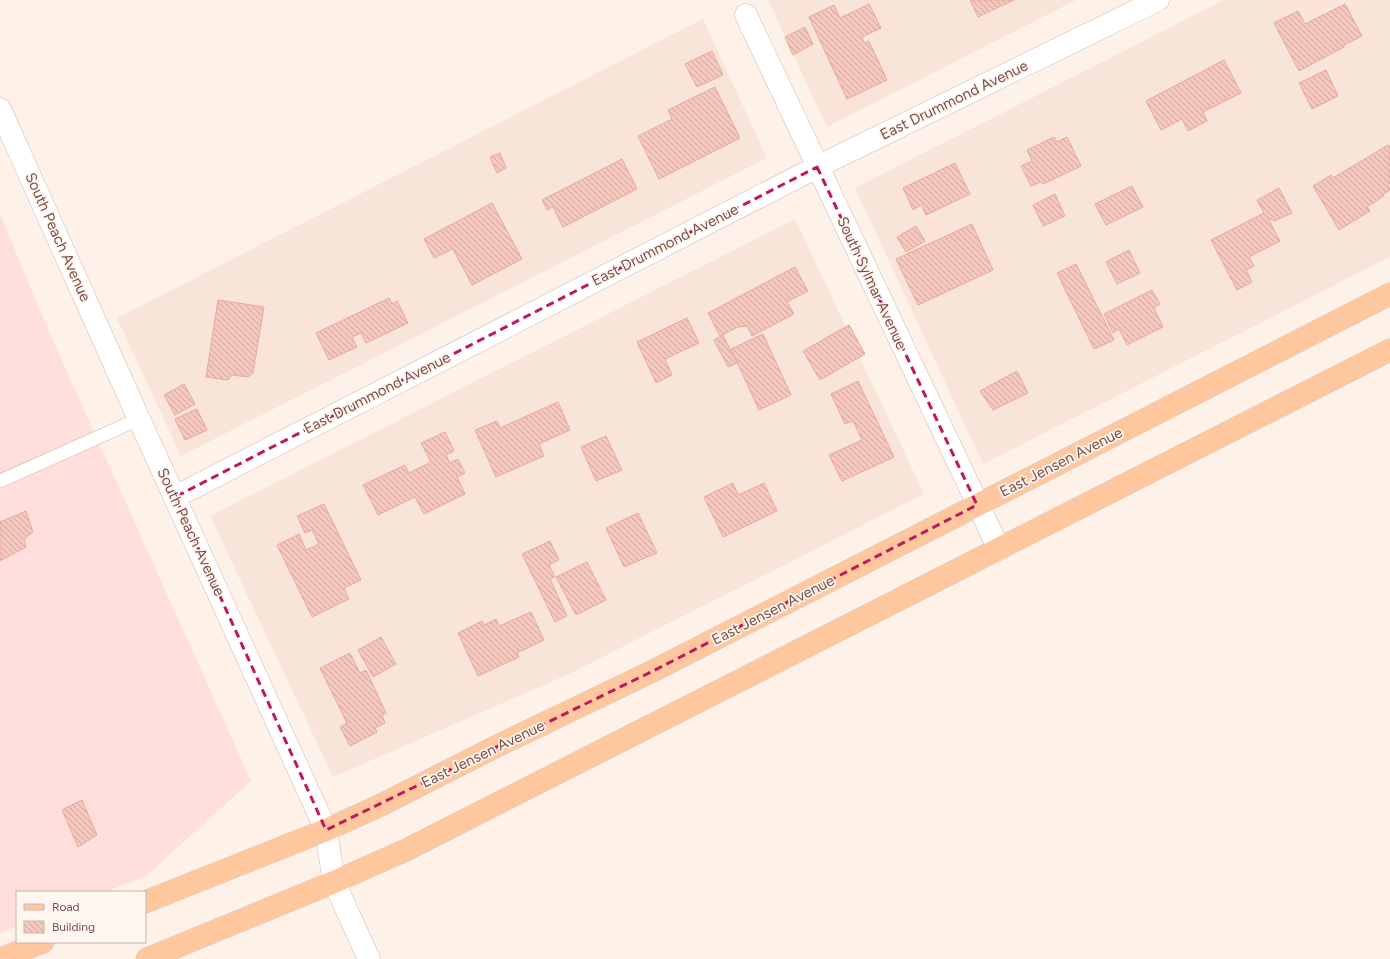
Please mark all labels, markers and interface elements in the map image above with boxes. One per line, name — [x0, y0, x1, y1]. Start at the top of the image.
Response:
street label: East Drummond Avenue — [877, 56, 1031, 144]
street label: South Peach Avenue — [21, 170, 95, 304]
street label: East Drummond Avenue — [589, 200, 741, 290]
street label: South Sylmar Avenue — [833, 214, 911, 352]
street label: East Drummond Avenue — [301, 348, 453, 438]
street label: East Jensen Avenue — [997, 423, 1125, 501]
street label: South Peach Avenue — [153, 465, 229, 599]
street label: East Jensen Avenue — [709, 571, 837, 649]
street label: East Jensen Avenue — [418, 716, 548, 792]
legend — [16, 891, 146, 943]
text: Road — [52, 900, 80, 914]
text: Building — [52, 920, 95, 934]

